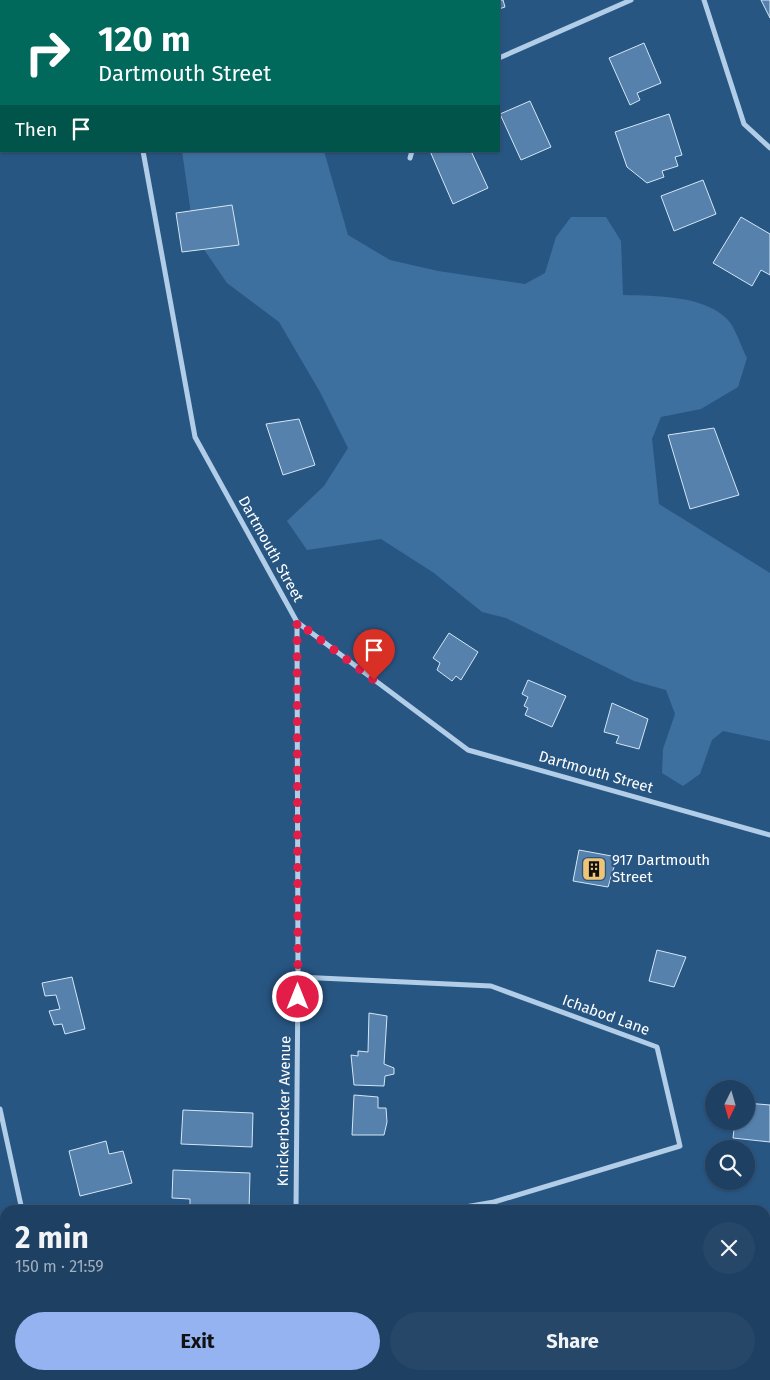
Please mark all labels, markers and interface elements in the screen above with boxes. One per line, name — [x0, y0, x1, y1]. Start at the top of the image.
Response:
text: 120 m — [98, 18, 191, 60]
icon: right — [15, 20, 80, 85]
text: Dartmouth Street — [98, 60, 271, 87]
icon: arrive — [67, 115, 95, 143]
text: Then — [15, 118, 57, 141]
street label: Dartmouth Street — [234, 493, 308, 606]
pin — [353, 629, 395, 680]
icon: arrive — [360, 636, 388, 664]
street label: Dartmouth Street — [537, 747, 656, 797]
place label: 917 Dartmouth Street — [612, 851, 710, 886]
building icon: 917 Dartmouth Street — [581, 856, 607, 882]
position arrow — [271, 970, 323, 1022]
street label: Ichabod Lane — [560, 991, 652, 1039]
street label: Knickerbocker Avenue — [274, 1036, 294, 1186]
north arrow — [705, 1080, 755, 1130]
map controls — [705, 1080, 755, 1190]
button: search — [705, 1140, 755, 1190]
text: 2 min — [15, 1220, 89, 1256]
button: close — [703, 1222, 755, 1274]
text: 150 m · 21:59 — [15, 1257, 104, 1276]
button: Exit — [15, 1312, 380, 1370]
button: Share — [390, 1312, 755, 1370]

